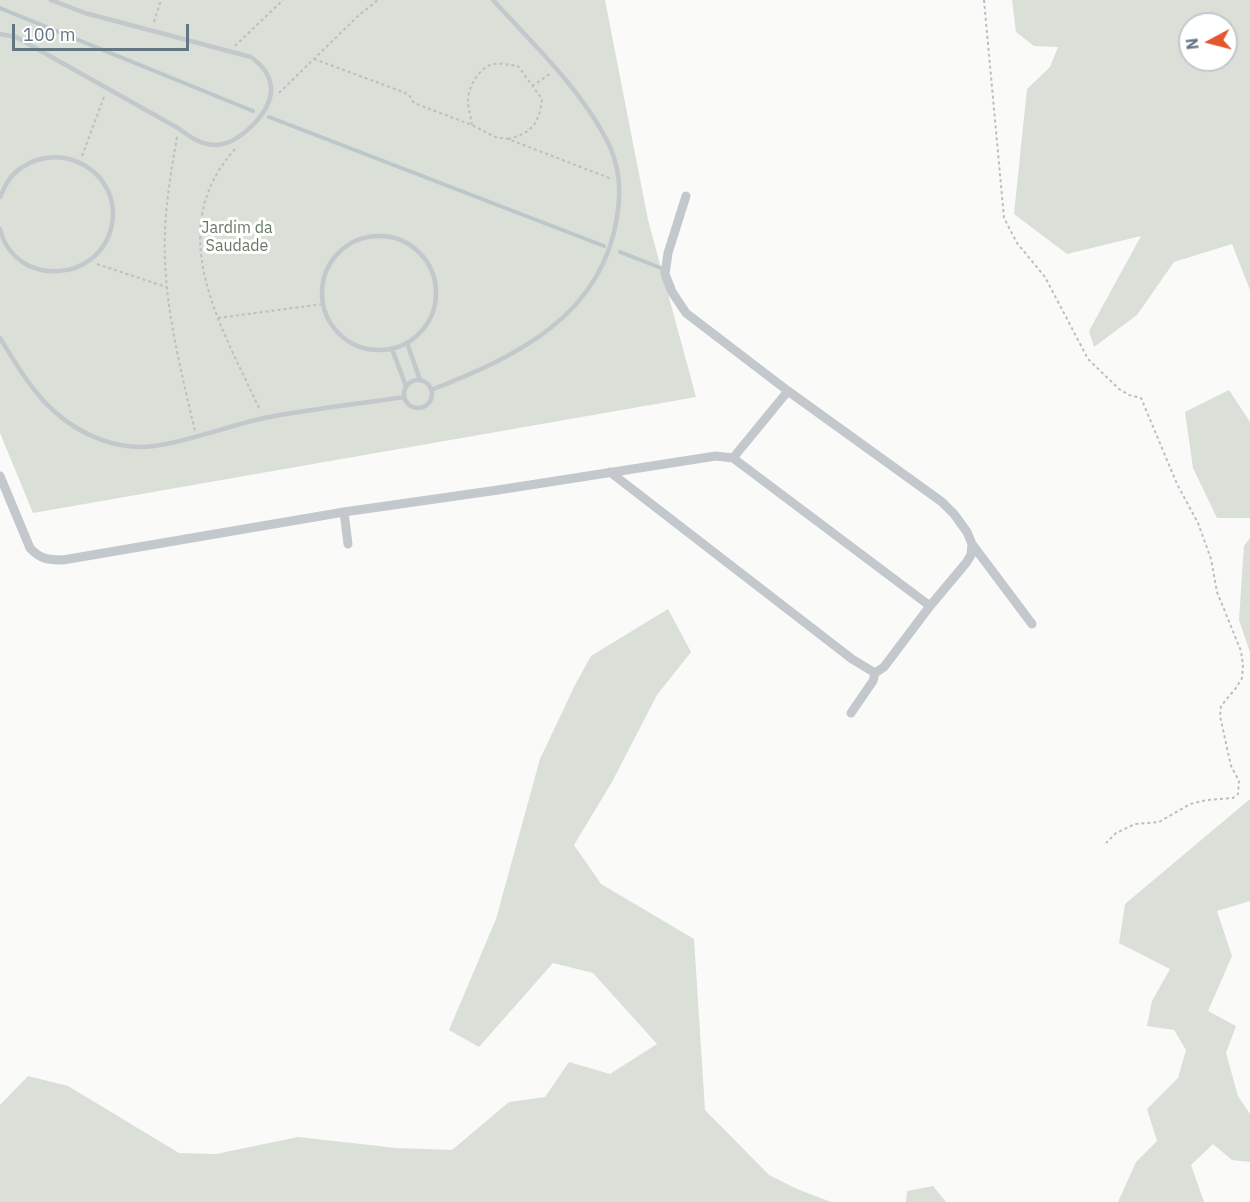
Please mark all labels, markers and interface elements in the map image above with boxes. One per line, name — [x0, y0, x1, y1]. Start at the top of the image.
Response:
scale bar — [15, 12, 192, 50]
north arrow — [1178, 12, 1238, 72]
text: 100 m — [23, 23, 75, 46]
text: N — [1181, 37, 1203, 51]
park label: Jardim da Saudade — [201, 218, 273, 256]

